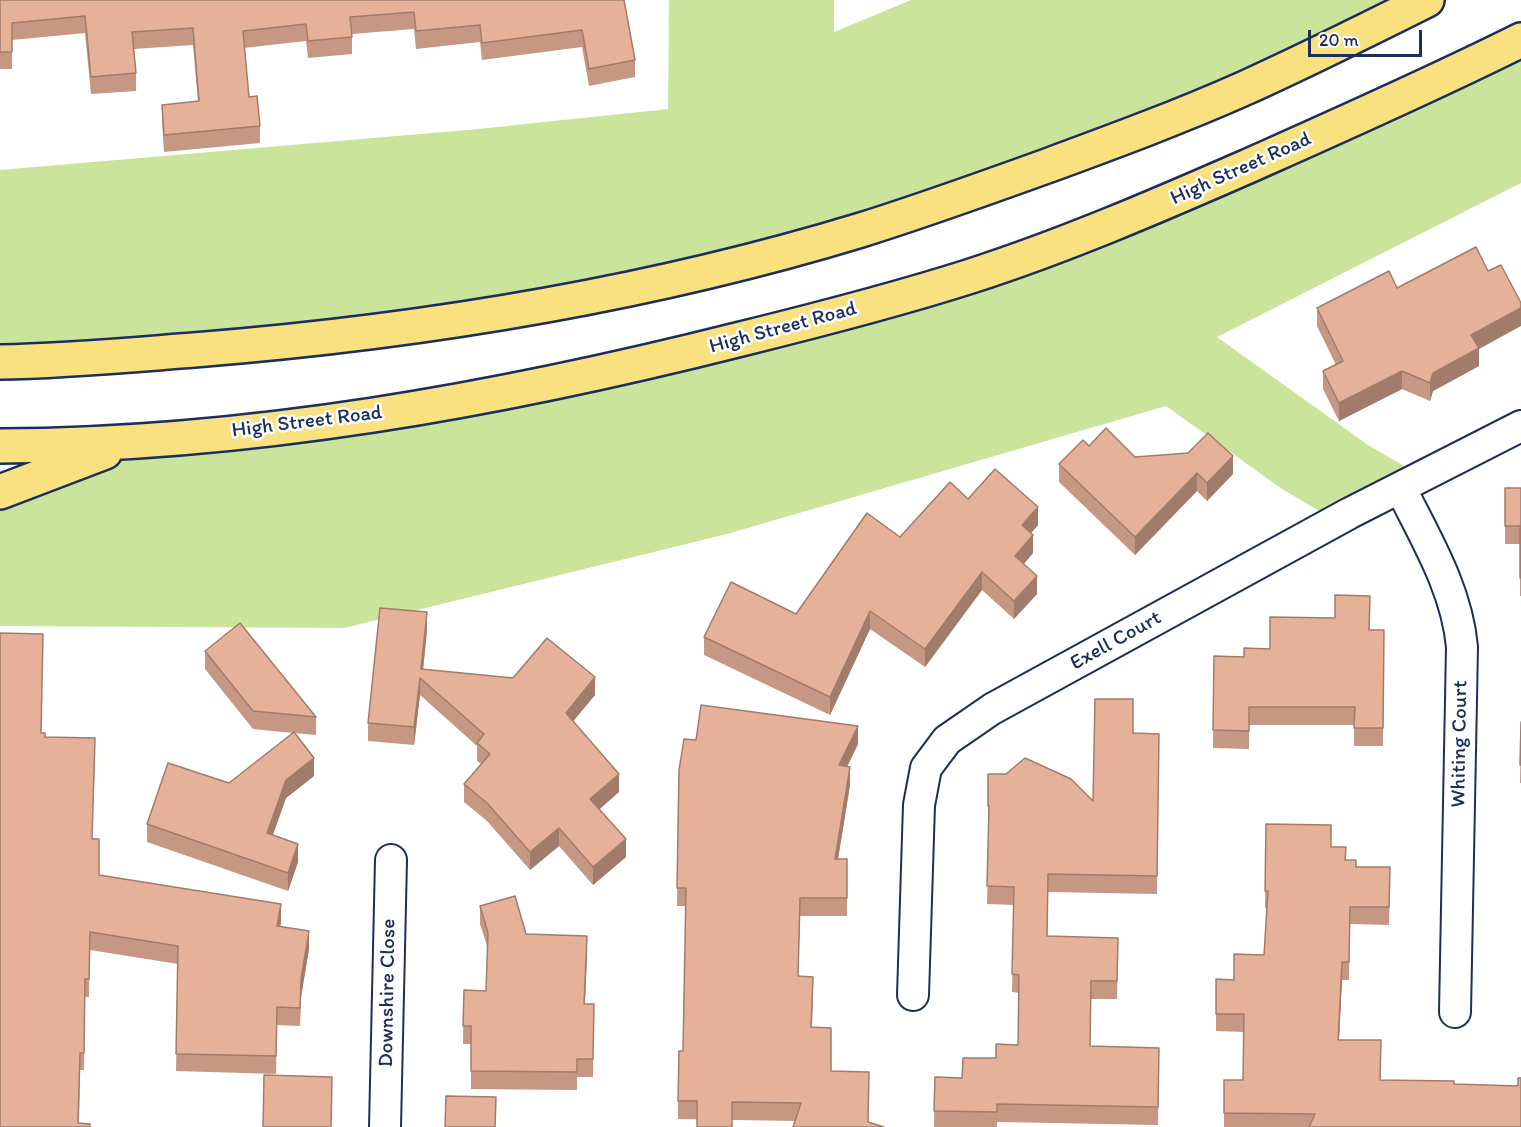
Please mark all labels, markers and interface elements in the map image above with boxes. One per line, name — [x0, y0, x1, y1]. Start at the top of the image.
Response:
scale bar — [1311, 18, 1425, 56]
text: 20 m — [1319, 29, 1359, 51]
street label: High Street Road — [1167, 127, 1315, 211]
street label: High Street Road — [707, 296, 859, 360]
street label: High Street Road — [230, 400, 384, 444]
street label: Exell Court — [1066, 606, 1166, 676]
street label: Whiting Court — [1446, 680, 1474, 808]
street label: Downshire Close — [374, 919, 402, 1067]

